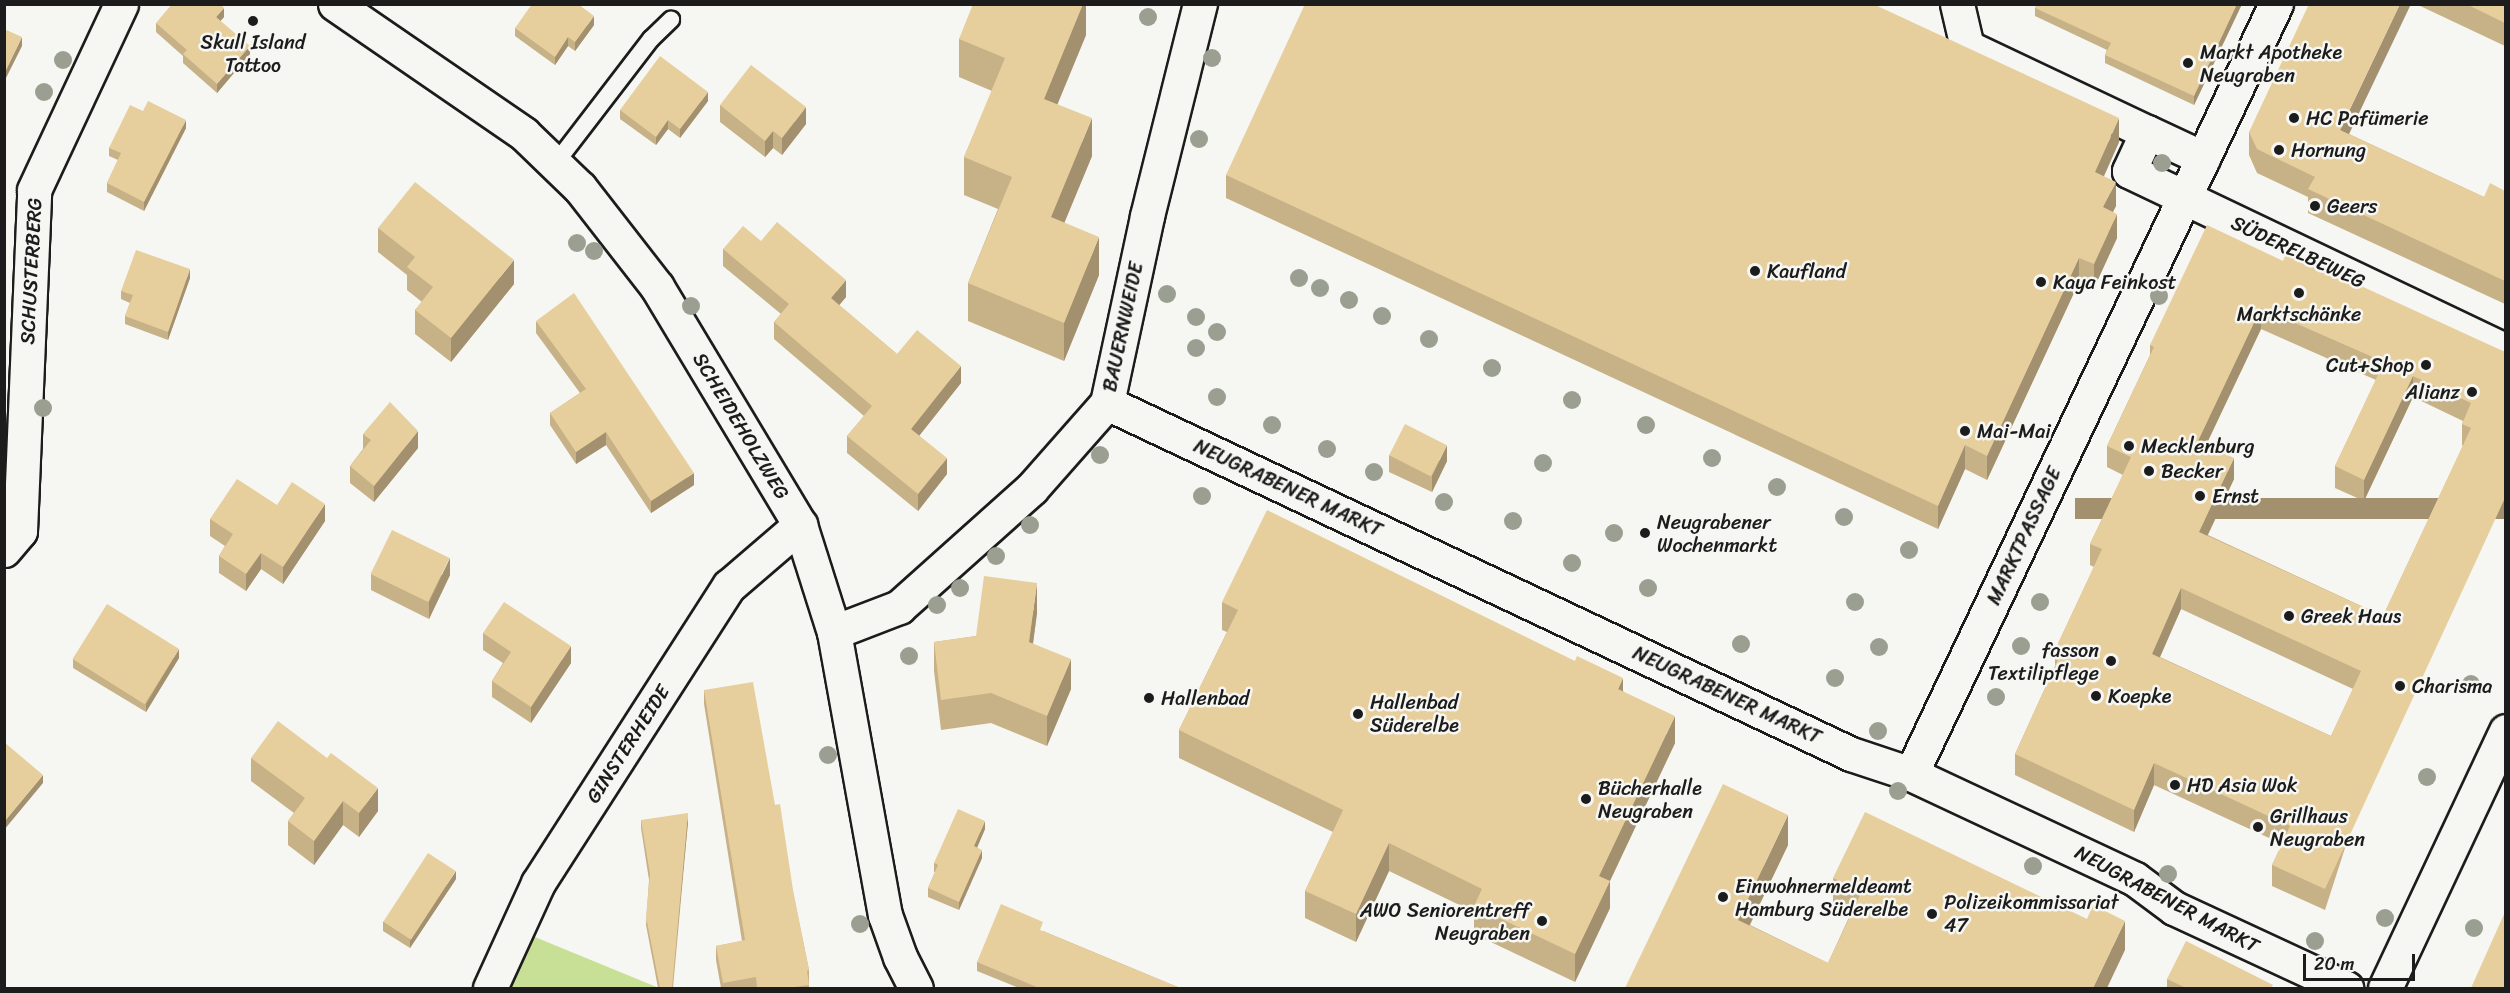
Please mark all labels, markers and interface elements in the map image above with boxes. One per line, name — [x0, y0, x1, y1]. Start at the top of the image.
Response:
marker: Skull Island Tattoo — [246, 14, 260, 28]
place label: Skull Island Tattoo — [201, 30, 305, 77]
place label: Markt Apotheke Neugraben — [2200, 40, 2342, 87]
marker: Markt Apotheke Neugraben — [2181, 56, 2195, 70]
place label: HC Pafümerie — [2306, 106, 2429, 130]
marker: HC Pafümerie — [2287, 111, 2301, 125]
place label: Hornung — [2291, 138, 2366, 162]
marker: Hornung — [2272, 143, 2286, 157]
place label: Geers — [2327, 194, 2377, 218]
street label: SCHUSTERBERG — [15, 197, 47, 345]
marker: Geers — [2308, 199, 2322, 213]
street label: SÜDERELBEWEG — [2227, 211, 2369, 293]
place label: Kaufland — [1767, 259, 1846, 283]
street label: BAUERNWEIDE — [1098, 260, 1148, 394]
marker: Kaufland — [1748, 264, 1762, 278]
place label: Kaya Feinkost — [2053, 270, 2176, 294]
marker: Kaya Feinkost — [2034, 275, 2048, 289]
marker: Marktschänke — [2292, 286, 2306, 300]
place label: Marktschänke — [2237, 302, 2361, 326]
street label: SCHEIDEHOLZWEG — [688, 348, 794, 504]
place label: Cut+Shop — [2326, 353, 2414, 377]
marker: Cut+Shop — [2419, 358, 2433, 372]
place label: Alianz — [2405, 380, 2460, 404]
marker: Alianz — [2465, 385, 2479, 399]
place label: Mai-Mai — [1977, 419, 2051, 443]
marker: Mai-Mai — [1958, 424, 1972, 438]
street label: NEUGRABENER MARKT — [1190, 434, 1386, 542]
place label: Mecklenburg — [2141, 434, 2255, 458]
marker: Mecklenburg — [2122, 439, 2136, 453]
place label: Becker — [2161, 459, 2223, 483]
street label: MARKTPASSAGE — [1982, 463, 2066, 609]
marker: Becker — [2142, 464, 2156, 478]
place label: Ernst — [2212, 484, 2259, 508]
marker: Ernst — [2193, 489, 2207, 503]
place label: Neugrabener Wochenmarkt — [1657, 510, 1777, 557]
marker: Neugrabener Wochenmarkt — [1638, 526, 1652, 540]
place label: Greek Haus — [2301, 604, 2402, 628]
marker: Greek Haus — [2282, 609, 2296, 623]
place label: fasson Textilipflege — [1988, 638, 2099, 685]
street label: NEUGRABENER MARKT — [1629, 641, 1825, 749]
marker: fasson Textilipflege — [2104, 654, 2118, 668]
place label: Charisma — [2412, 674, 2492, 698]
marker: Charisma — [2393, 679, 2407, 693]
street label: GINSTERHEIDE — [581, 681, 675, 807]
place label: Koepke — [2108, 684, 2171, 708]
place label: Hallenbad — [1161, 686, 1249, 710]
marker: Koepke — [2089, 689, 2103, 703]
place label: Hallenbad Süderelbe — [1370, 690, 1459, 737]
marker: Hallenbad — [1142, 691, 1156, 705]
marker: Hallenbad Süderelbe — [1351, 707, 1365, 721]
place label: HD Asia Wok — [2187, 773, 2298, 797]
place label: Bücherhalle Neugraben — [1598, 776, 1702, 823]
marker: HD Asia Wok — [2168, 778, 2182, 792]
marker: Bücherhalle Neugraben — [1579, 792, 1593, 806]
place label: Grillhaus Neugraben — [2270, 804, 2365, 851]
marker: Grillhaus Neugraben — [2251, 820, 2265, 834]
street label: NEUGRABENER MARKT — [2071, 840, 2263, 958]
place label: Einwohnermeldeamt Hamburg Süderelbe — [1735, 874, 1912, 921]
marker: Einwohnermeldeamt Hamburg Süderelbe — [1716, 890, 1730, 904]
place label: Polizeikommissariat 47 — [1944, 891, 2118, 938]
place label: AWO Seniorentreff Neugraben — [1360, 898, 1530, 945]
marker: Polizeikommissariat 47 — [1925, 907, 1939, 921]
marker: AWO Seniorentreff Neugraben — [1535, 914, 1549, 928]
scale bar — [2306, 942, 2418, 980]
text: 20 m — [2314, 948, 2354, 980]

